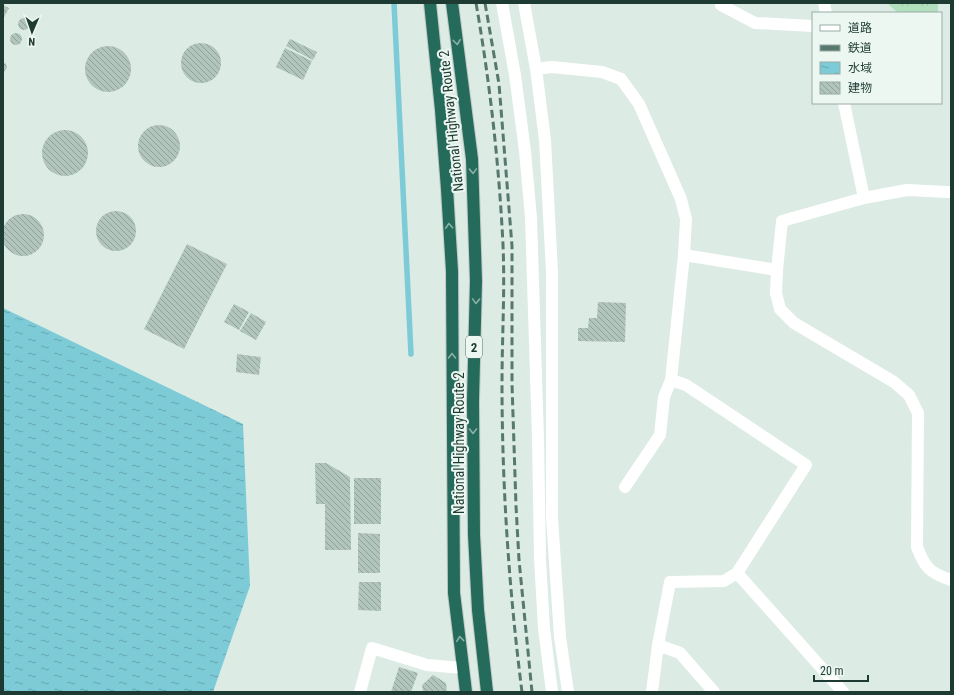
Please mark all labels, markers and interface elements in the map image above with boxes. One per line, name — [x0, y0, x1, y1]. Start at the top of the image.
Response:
north arrow — [12, 12, 52, 52]
legend — [812, 12, 942, 104]
text: 道路 — [848, 21, 872, 35]
text: N — [28, 35, 35, 48]
one-way arrow — [452, 39, 461, 45]
text: 鉄道 — [848, 41, 872, 55]
street label: National Highway Route 2 — [436, 49, 466, 192]
text: 水域 — [848, 61, 872, 75]
text: 建物 — [848, 81, 872, 95]
one-way arrow — [469, 168, 477, 174]
one-way arrow — [445, 223, 454, 229]
one-way arrow — [471, 298, 480, 304]
road number: 2 — [466, 336, 482, 358]
one-way arrow — [448, 353, 456, 359]
street label: National Highway Route 2 — [451, 372, 467, 514]
one-way arrow — [469, 428, 477, 434]
one-way arrow — [455, 636, 464, 642]
scale bar — [814, 657, 868, 683]
text: 20 m — [820, 664, 844, 678]

